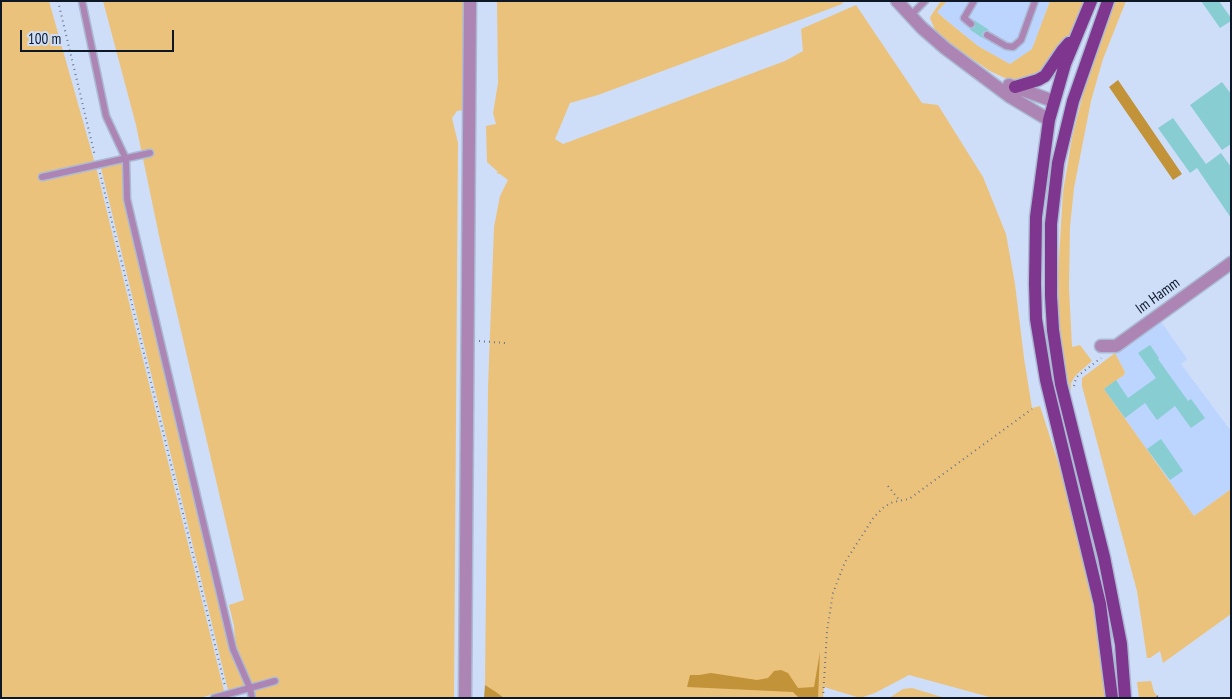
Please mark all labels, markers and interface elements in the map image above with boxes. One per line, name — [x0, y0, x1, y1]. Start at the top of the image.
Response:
scale bar — [22, 20, 176, 52]
text: 100 m — [28, 29, 61, 48]
street label: Im Hamm — [1132, 274, 1184, 318]

